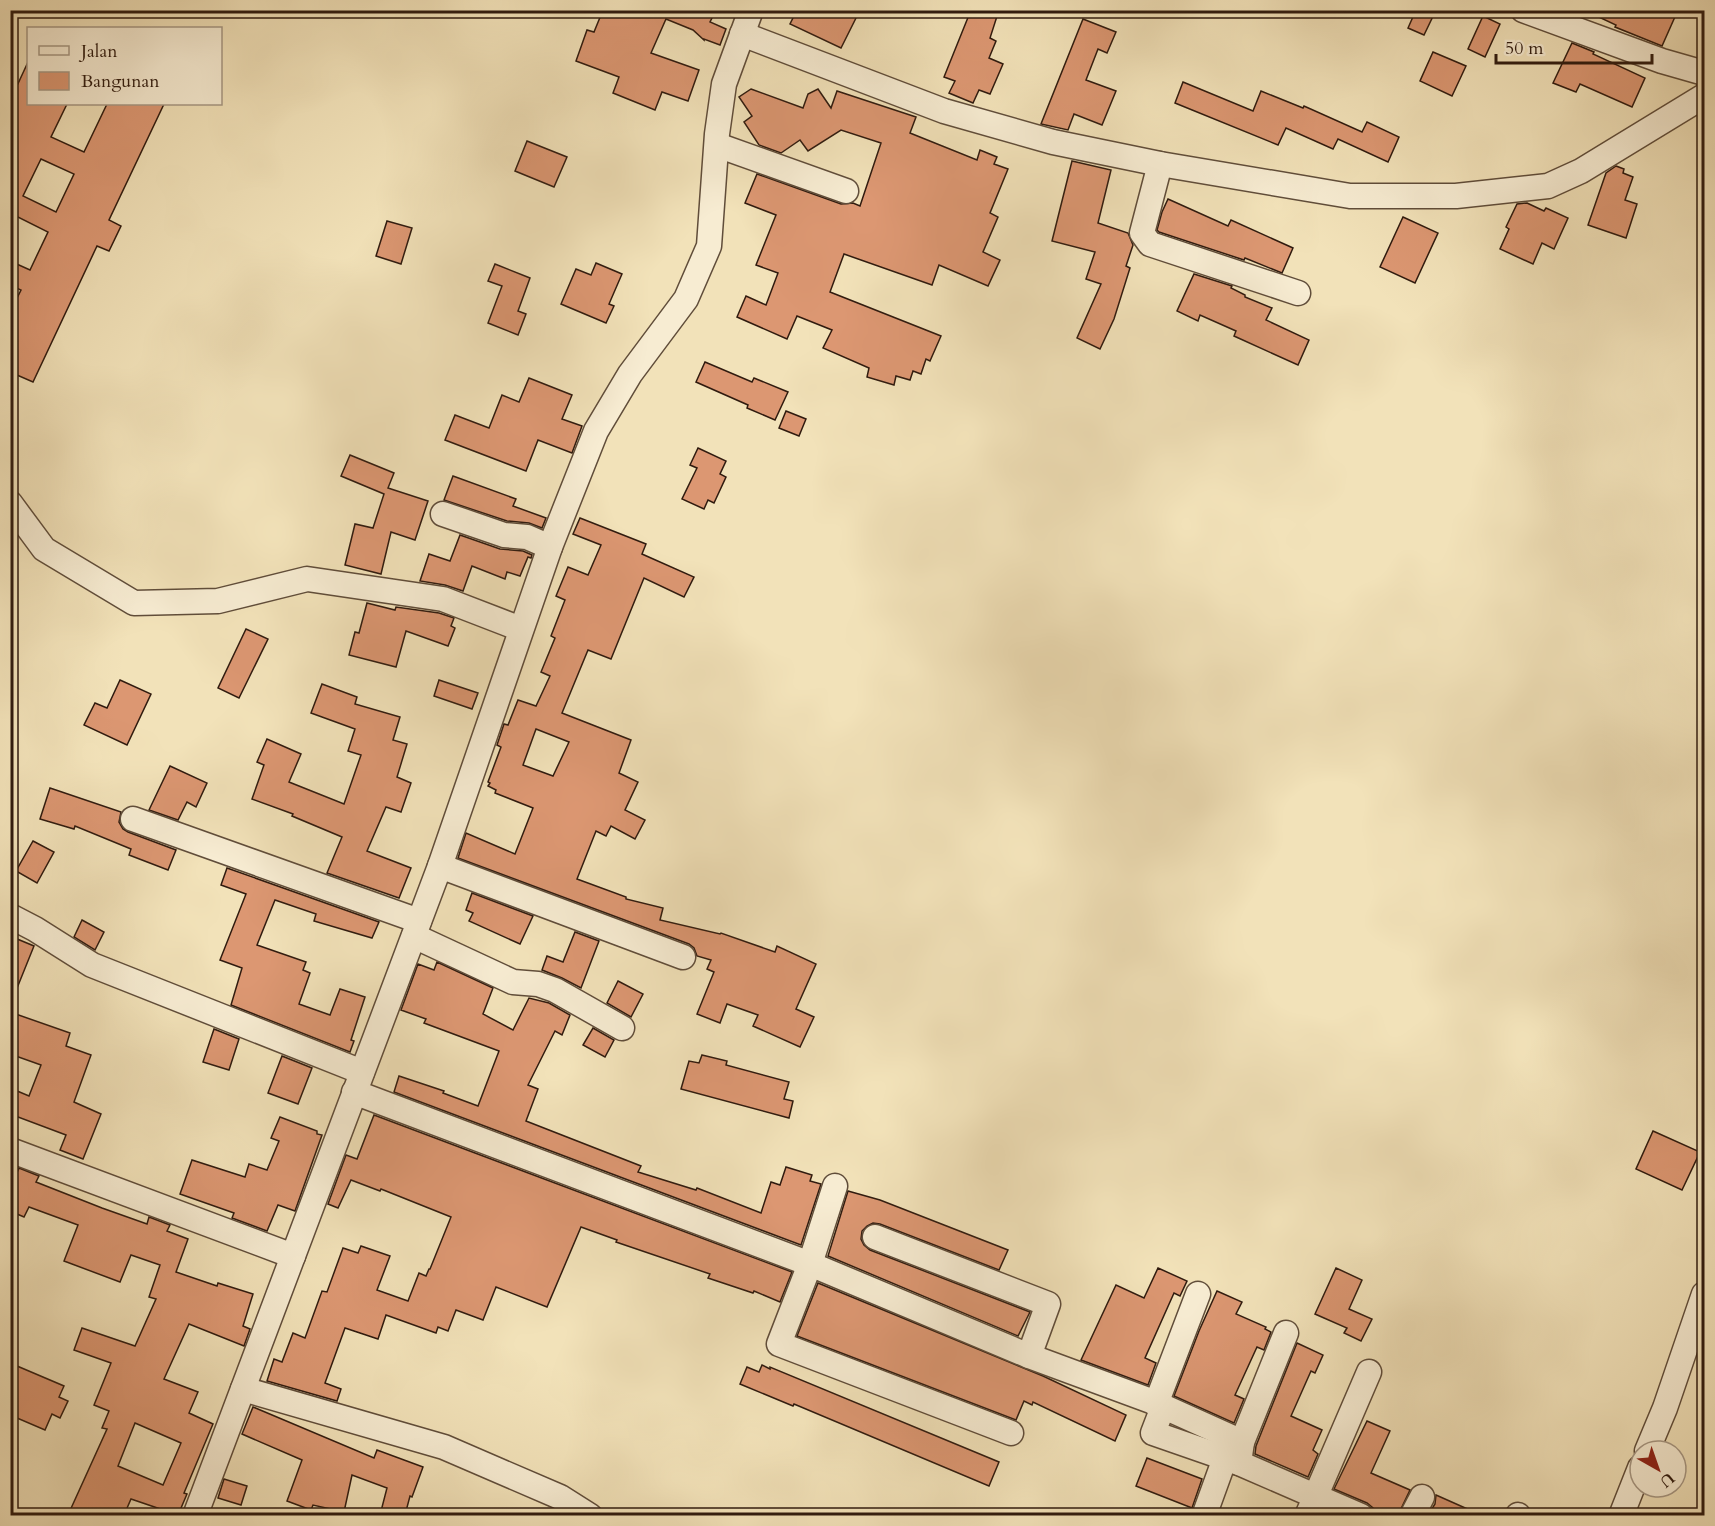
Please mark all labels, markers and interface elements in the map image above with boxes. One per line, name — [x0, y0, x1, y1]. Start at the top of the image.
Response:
legend — [27, 27, 222, 105]
scale bar — [1496, 27, 1652, 65]
text: 50 m — [1505, 36, 1544, 61]
text: Jalan — [78, 39, 118, 64]
text: Bangunan — [81, 69, 160, 94]
north arrow — [1628, 1439, 1688, 1499]
text: U — [1655, 1467, 1679, 1492]

